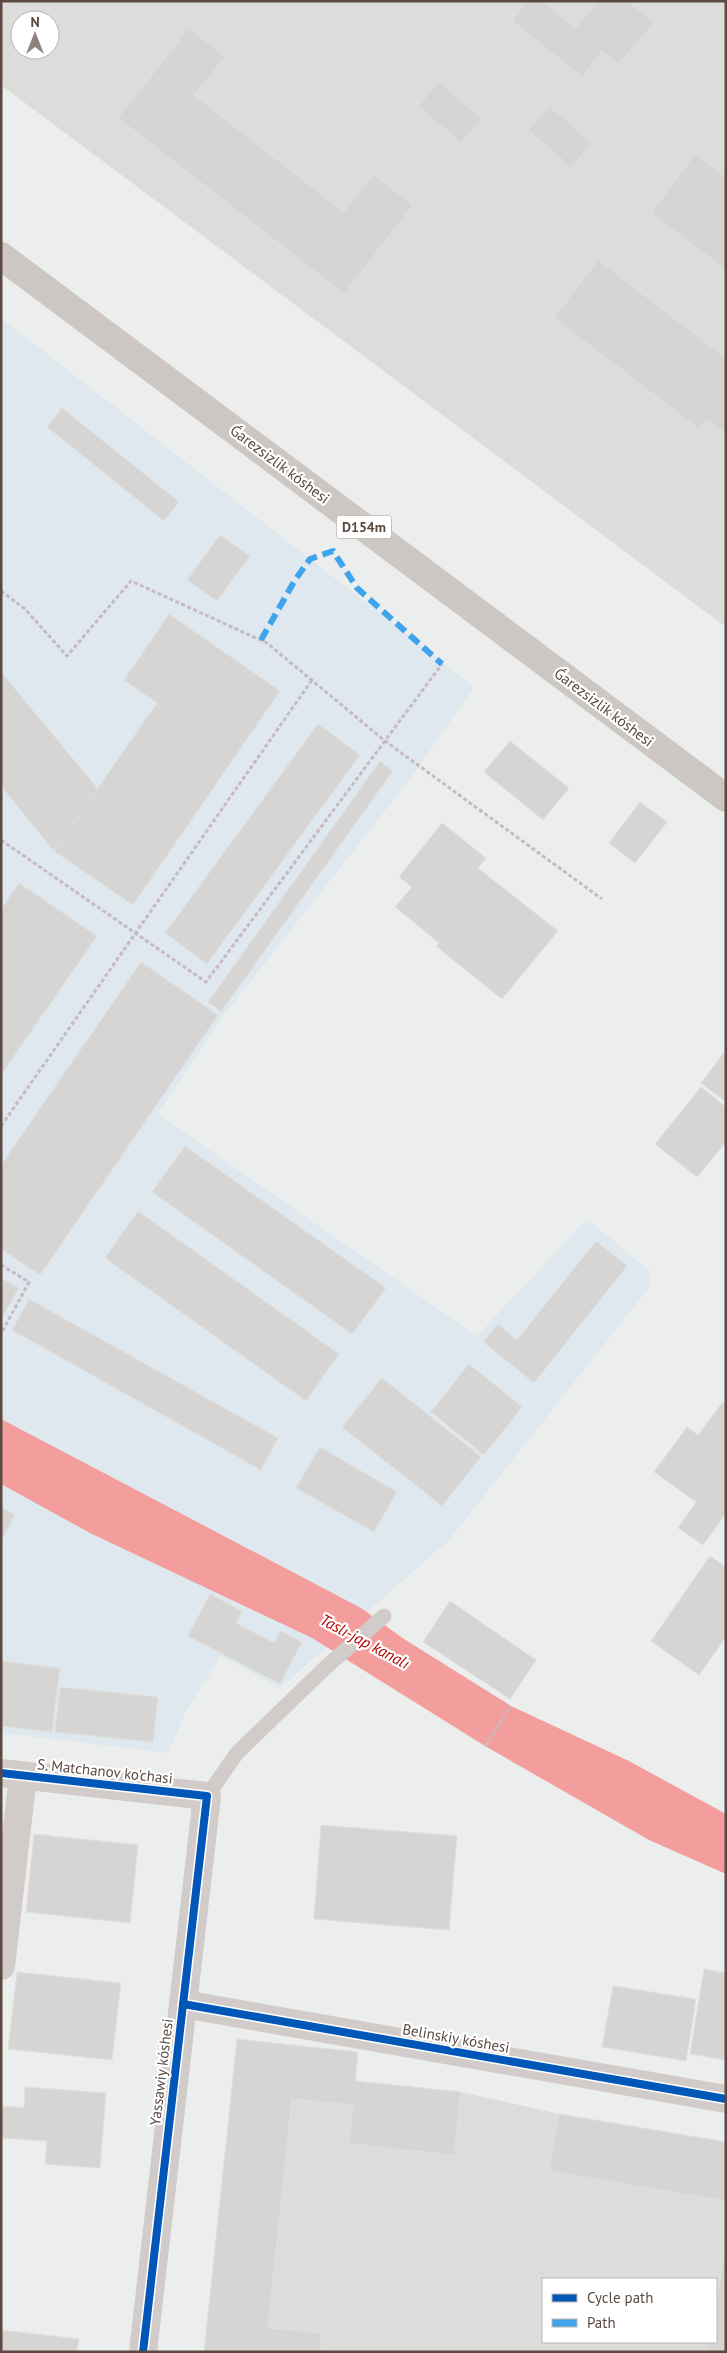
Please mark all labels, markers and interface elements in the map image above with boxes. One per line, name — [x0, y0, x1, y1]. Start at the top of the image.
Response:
north arrow — [10, 10, 60, 60]
text: N — [30, 13, 40, 31]
street label: Ǵarezsizlik kóshesi — [227, 420, 333, 508]
road number: D154m — [336, 516, 392, 538]
street label: Ǵarezsizlik kóshesi — [551, 663, 657, 751]
water label: Taslı-jap kanalı — [317, 1609, 413, 1673]
street label: S. Matchanov ko'chasi — [36, 1754, 174, 1788]
street label: Yassawiy kóshesi — [145, 2017, 177, 2127]
street label: Belinskiy kóshesi — [401, 2019, 511, 2057]
legend — [542, 2278, 717, 2343]
text: Cycle path — [587, 2288, 653, 2307]
text: Path — [587, 2313, 616, 2332]

